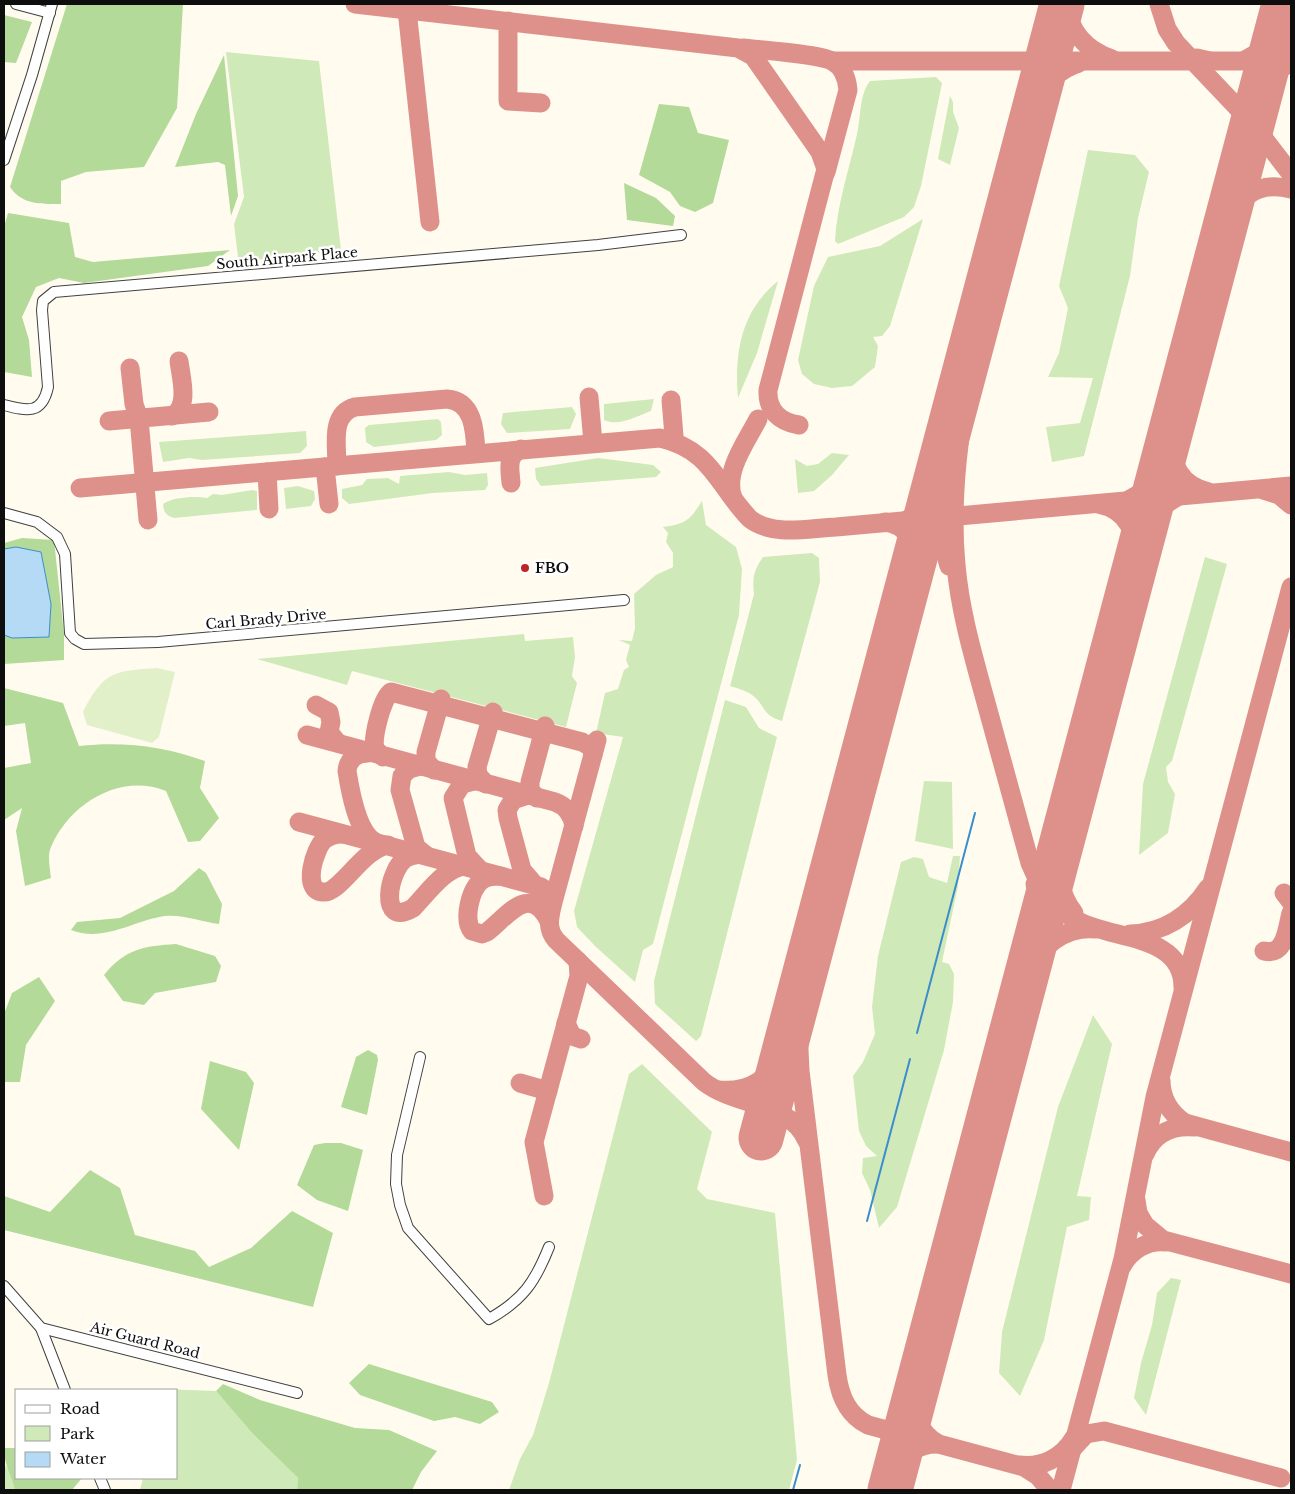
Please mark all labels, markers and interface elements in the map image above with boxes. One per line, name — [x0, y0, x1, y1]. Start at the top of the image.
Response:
street label: South Airpark Place — [215, 243, 359, 273]
place label: FBO — [535, 559, 569, 577]
marker: FBO — [519, 562, 531, 574]
street label: Carl Brady Drive — [205, 605, 327, 633]
street label: Air Guard Road — [87, 1317, 202, 1362]
legend — [15, 1389, 178, 1479]
text: Road — [60, 1399, 100, 1418]
text: Park — [60, 1424, 96, 1443]
text: Water — [59, 1449, 107, 1468]

